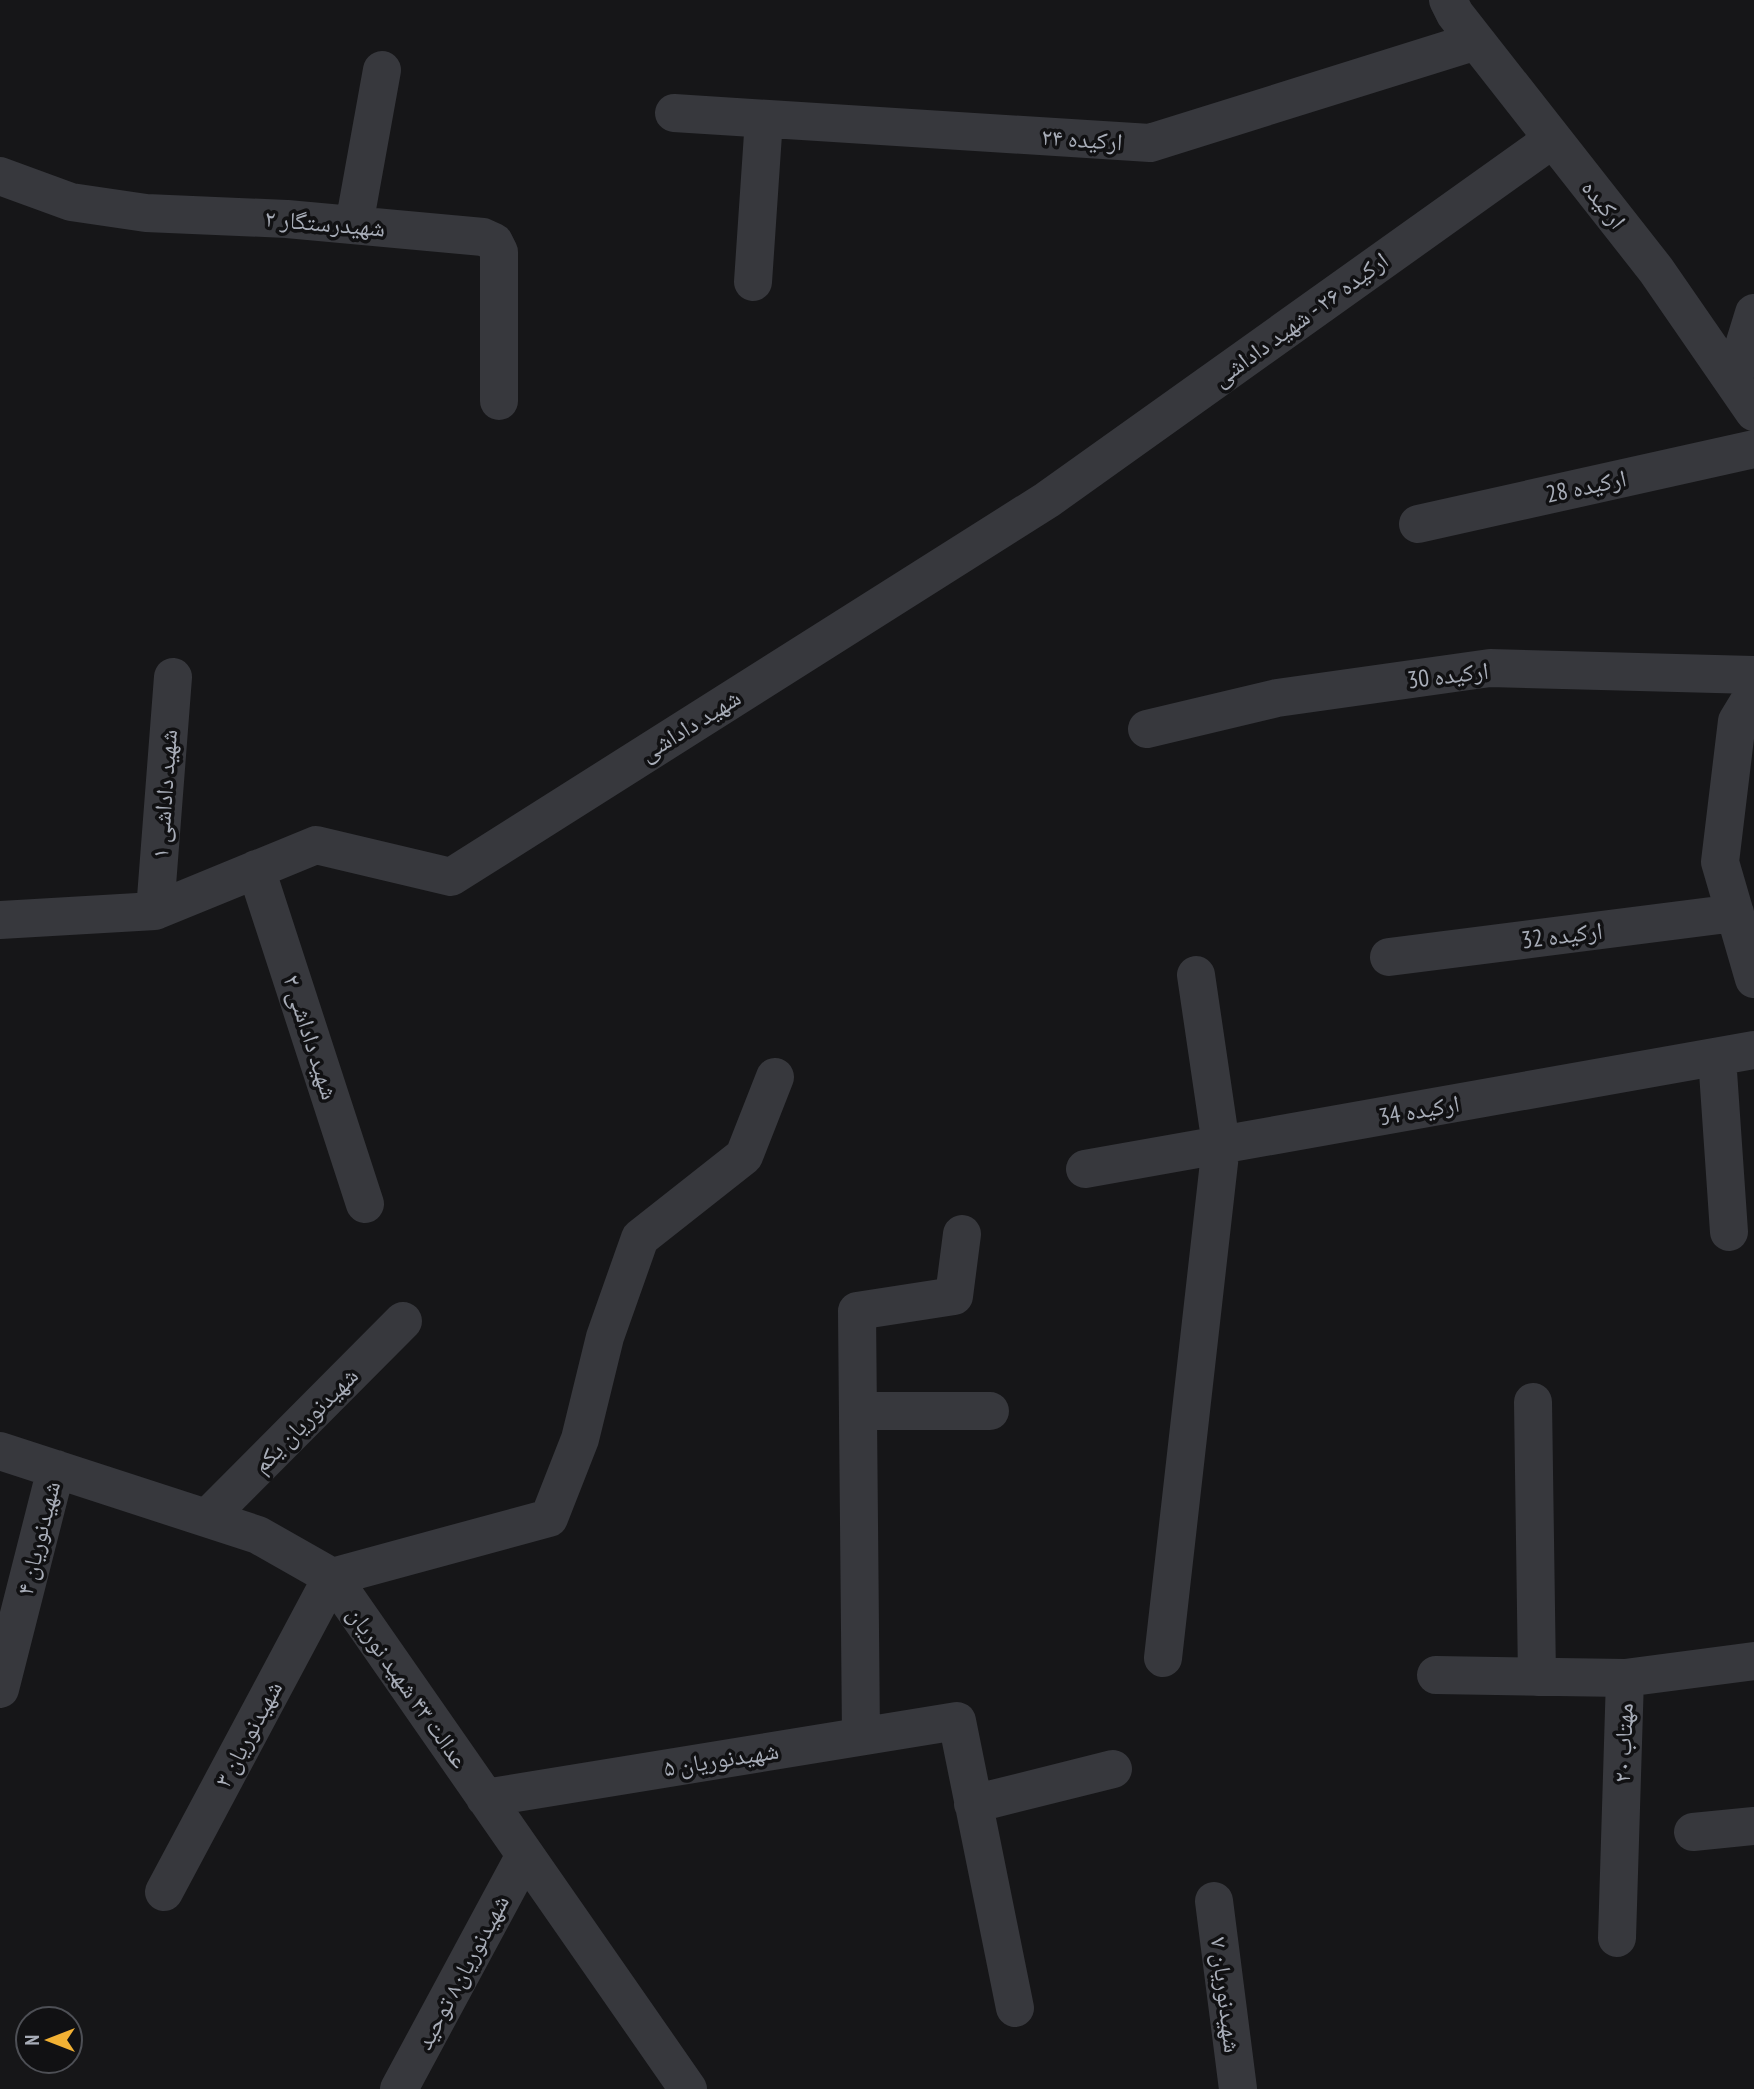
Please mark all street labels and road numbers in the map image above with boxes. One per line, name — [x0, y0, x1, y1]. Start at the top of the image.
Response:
street label: ارکیده ۲۴ — [1040, 121, 1124, 157]
street label: ارکیده — [1575, 173, 1633, 235]
street label: شهیدرستگار ۲ — [263, 202, 387, 244]
street label: ارکیده ۲۶ - شهید داداشی — [1206, 245, 1394, 393]
street label: ارکیده 28 — [1543, 462, 1629, 510]
street label: ارکیده 30 — [1406, 655, 1490, 695]
street label: شهید داداشی — [634, 682, 746, 768]
street label: شهید داداشی ۱ — [144, 728, 184, 860]
street label: ارکیده 32 — [1520, 915, 1604, 955]
street label: شهید داداشی ۲ — [276, 971, 346, 1103]
street label: ارکیده 34 — [1376, 1088, 1462, 1132]
street label: شهیدنوریان یکم — [245, 1360, 365, 1480]
street label: شهیدنوریان ۴ — [9, 1478, 67, 1598]
street label: عدالت ۴۳ شهید نوریان — [340, 1600, 476, 1774]
street label: شهیدنوریان ۳ — [207, 1675, 289, 1793]
street label: مهتاب ۲۰ — [1606, 1702, 1640, 1784]
street label: شهیدنوریان ۵ — [661, 1735, 781, 1783]
street label: شهیدنوریان۸ توحید — [408, 1889, 516, 2055]
street label: شهیدنوریان ۷ — [1204, 1935, 1248, 2055]

